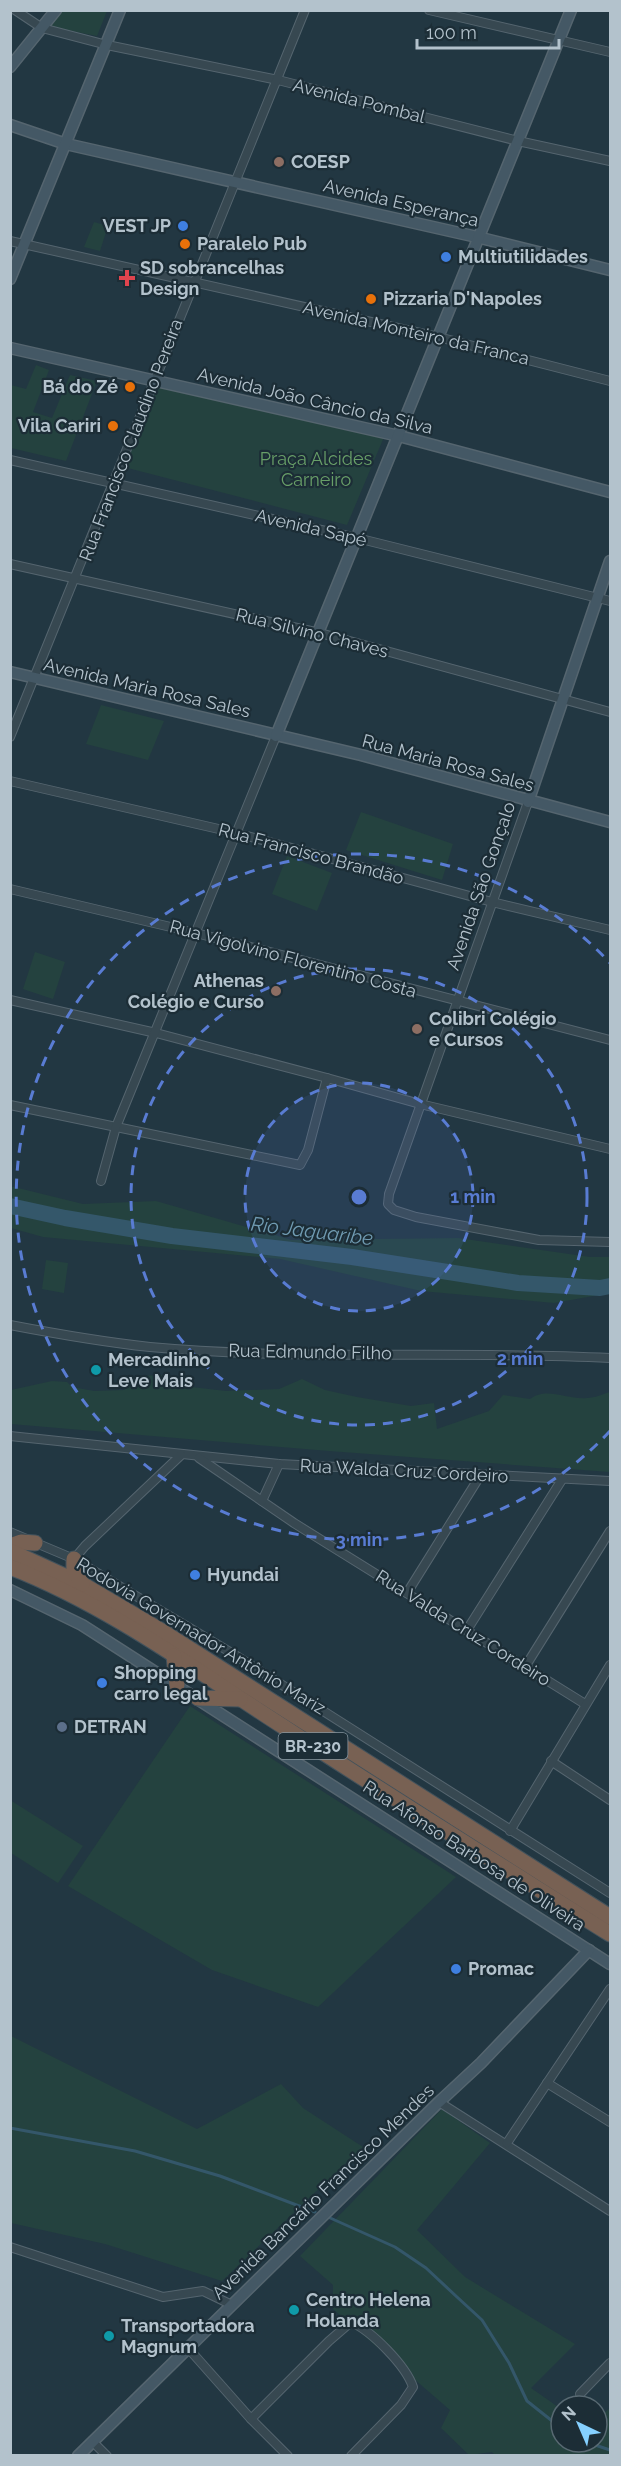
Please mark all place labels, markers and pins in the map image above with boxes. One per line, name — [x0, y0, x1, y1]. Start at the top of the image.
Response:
place label: COESP — [291, 151, 350, 172]
marker: COESP — [272, 155, 286, 169]
place label: VEST JP — [102, 215, 171, 236]
marker: VEST JP — [176, 219, 190, 233]
place label: Paralelo Pub — [197, 233, 307, 254]
marker: Paralelo Pub — [178, 237, 192, 251]
place label: Multiutilidades — [458, 246, 588, 267]
marker: Multiutilidades — [439, 250, 453, 264]
place label: SD sobrancelhas Design — [140, 257, 284, 299]
marker: SD sobrancelhas Design — [118, 269, 136, 287]
place label: Pizzaria D'Napoles — [383, 288, 542, 309]
marker: Pizzaria D'Napoles — [364, 292, 378, 306]
place label: Bá do Zé — [42, 376, 118, 397]
marker: Bá do Zé — [123, 380, 137, 394]
place label: Vila Cariri — [18, 415, 101, 436]
marker: Vila Cariri — [106, 419, 120, 433]
place label: Athenas Colégio e Curso — [128, 970, 264, 1012]
marker: Athenas Colégio e Curso — [269, 984, 283, 998]
place label: Colibri Colégio e Cursos — [429, 1008, 557, 1050]
marker: Colibri Colégio e Cursos — [410, 1022, 424, 1036]
centre of rings — [349, 1187, 369, 1207]
place label: Mercadinho Leve Mais — [108, 1349, 210, 1391]
marker: Mercadinho Leve Mais — [89, 1363, 103, 1377]
place label: Hyundai — [207, 1564, 279, 1585]
marker: Hyundai — [188, 1568, 202, 1582]
place label: Shopping carro legal — [114, 1662, 208, 1704]
marker: Shopping carro legal — [95, 1676, 109, 1690]
place label: DETRAN — [74, 1716, 147, 1737]
marker: DETRAN — [55, 1720, 69, 1734]
place label: Promac — [468, 1958, 534, 1979]
marker: Promac — [449, 1962, 463, 1976]
place label: Centro Helena Holanda — [306, 2289, 431, 2331]
marker: Centro Helena Holanda — [287, 2303, 301, 2317]
place label: Transportadora Magnum — [121, 2315, 255, 2357]
marker: Transportadora Magnum — [102, 2329, 116, 2343]

